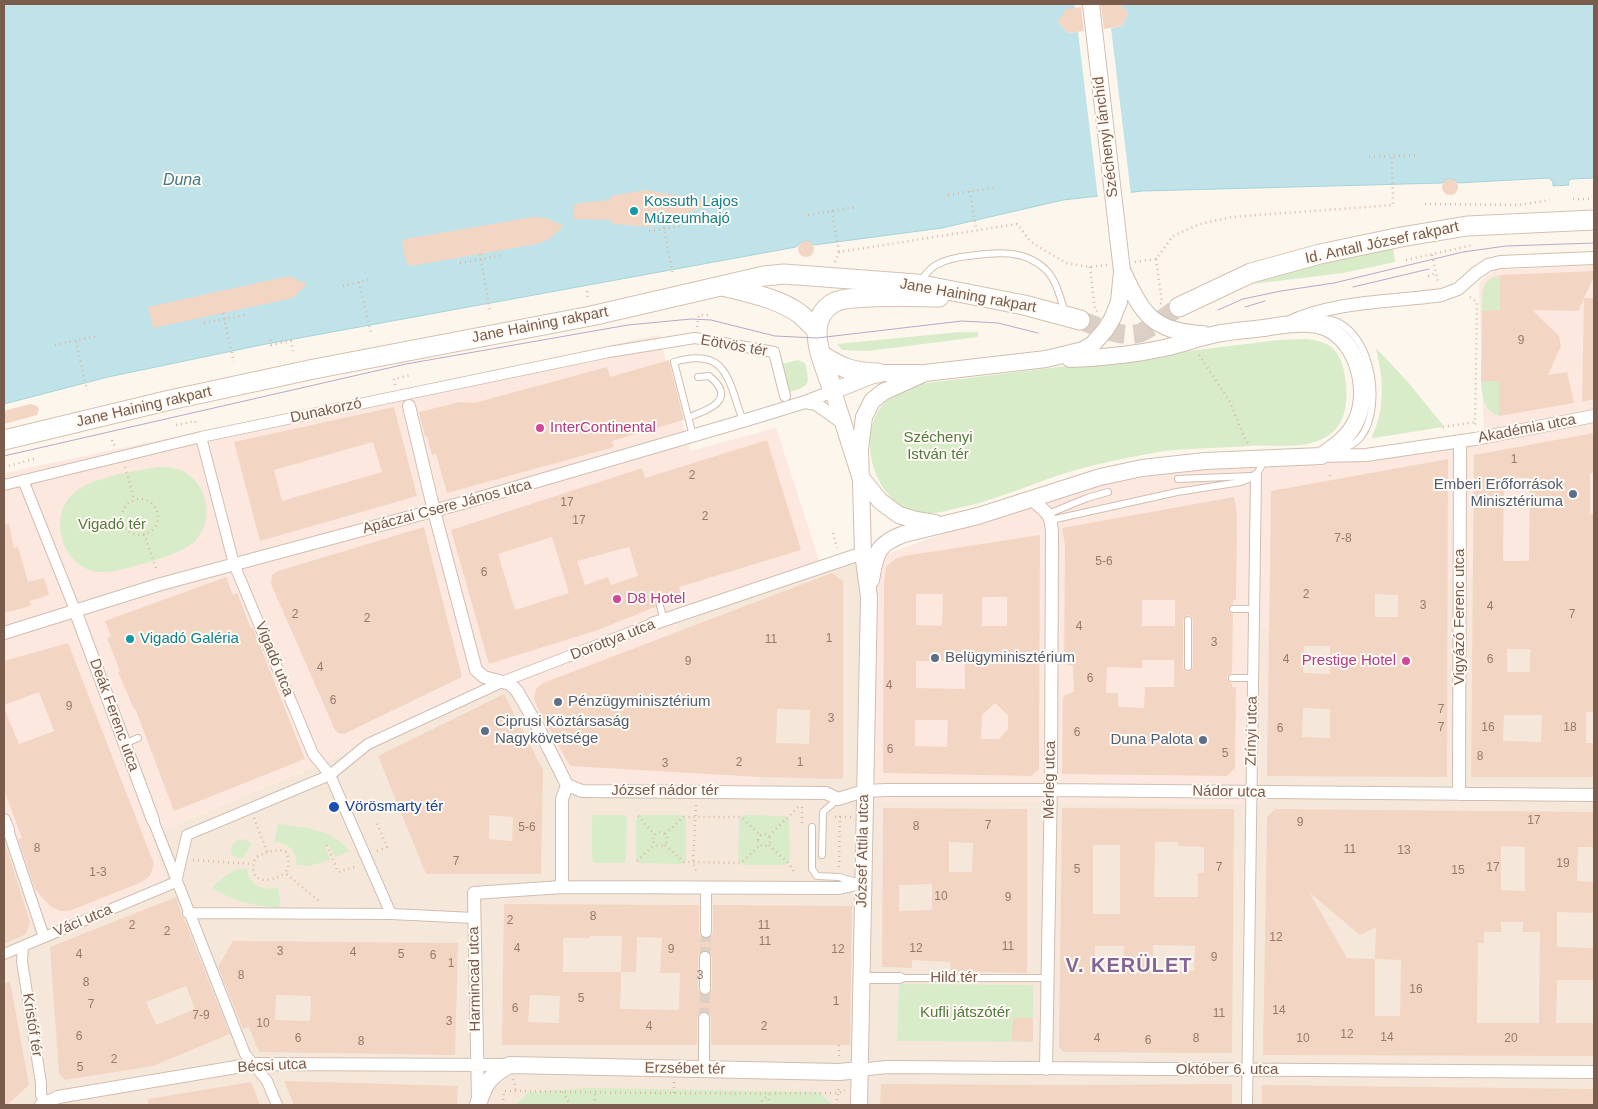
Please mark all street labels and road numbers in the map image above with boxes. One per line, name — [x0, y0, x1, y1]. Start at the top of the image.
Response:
street label: Széchenyi lánchíd — [1090, 75, 1122, 199]
street label: Id. Antall József rakpart — [1303, 218, 1461, 268]
street label: Jane Haining rakpart — [898, 275, 1038, 317]
street label: Jane Haining rakpart — [470, 303, 610, 347]
street label: Eötvös tér — [699, 331, 769, 361]
street label: Jane Haining rakpart — [75, 383, 213, 431]
street label: Dunakorzó — [289, 395, 363, 427]
street label: Akadémia utca — [1477, 411, 1577, 447]
street label: Apáczai Csere János utca — [361, 476, 533, 538]
street label: Vigyázó Ferenc utca — [1451, 549, 1469, 685]
street label: Dorottya utca — [568, 616, 658, 664]
street label: Vigadó utca — [251, 619, 297, 699]
street label: Deák Ferenc utca — [85, 656, 143, 774]
street label: Zrínyi utca — [1242, 696, 1262, 766]
street label: Mérleg utca — [1040, 741, 1060, 819]
street label: József nádor tér — [611, 782, 719, 800]
street label: Nádor utca — [1192, 782, 1266, 802]
street label: József Attila utca — [853, 794, 873, 908]
street label: Váci utca — [51, 901, 115, 941]
street label: Harmincad utca — [465, 926, 485, 1032]
street label: Hild tér — [930, 969, 978, 987]
street label: Kristóf tér — [18, 992, 46, 1058]
street label: Bécsi utca — [237, 1055, 307, 1077]
street label: Erzsébet tér — [644, 1059, 726, 1079]
street label: Október 6. utca — [1176, 1061, 1278, 1079]

